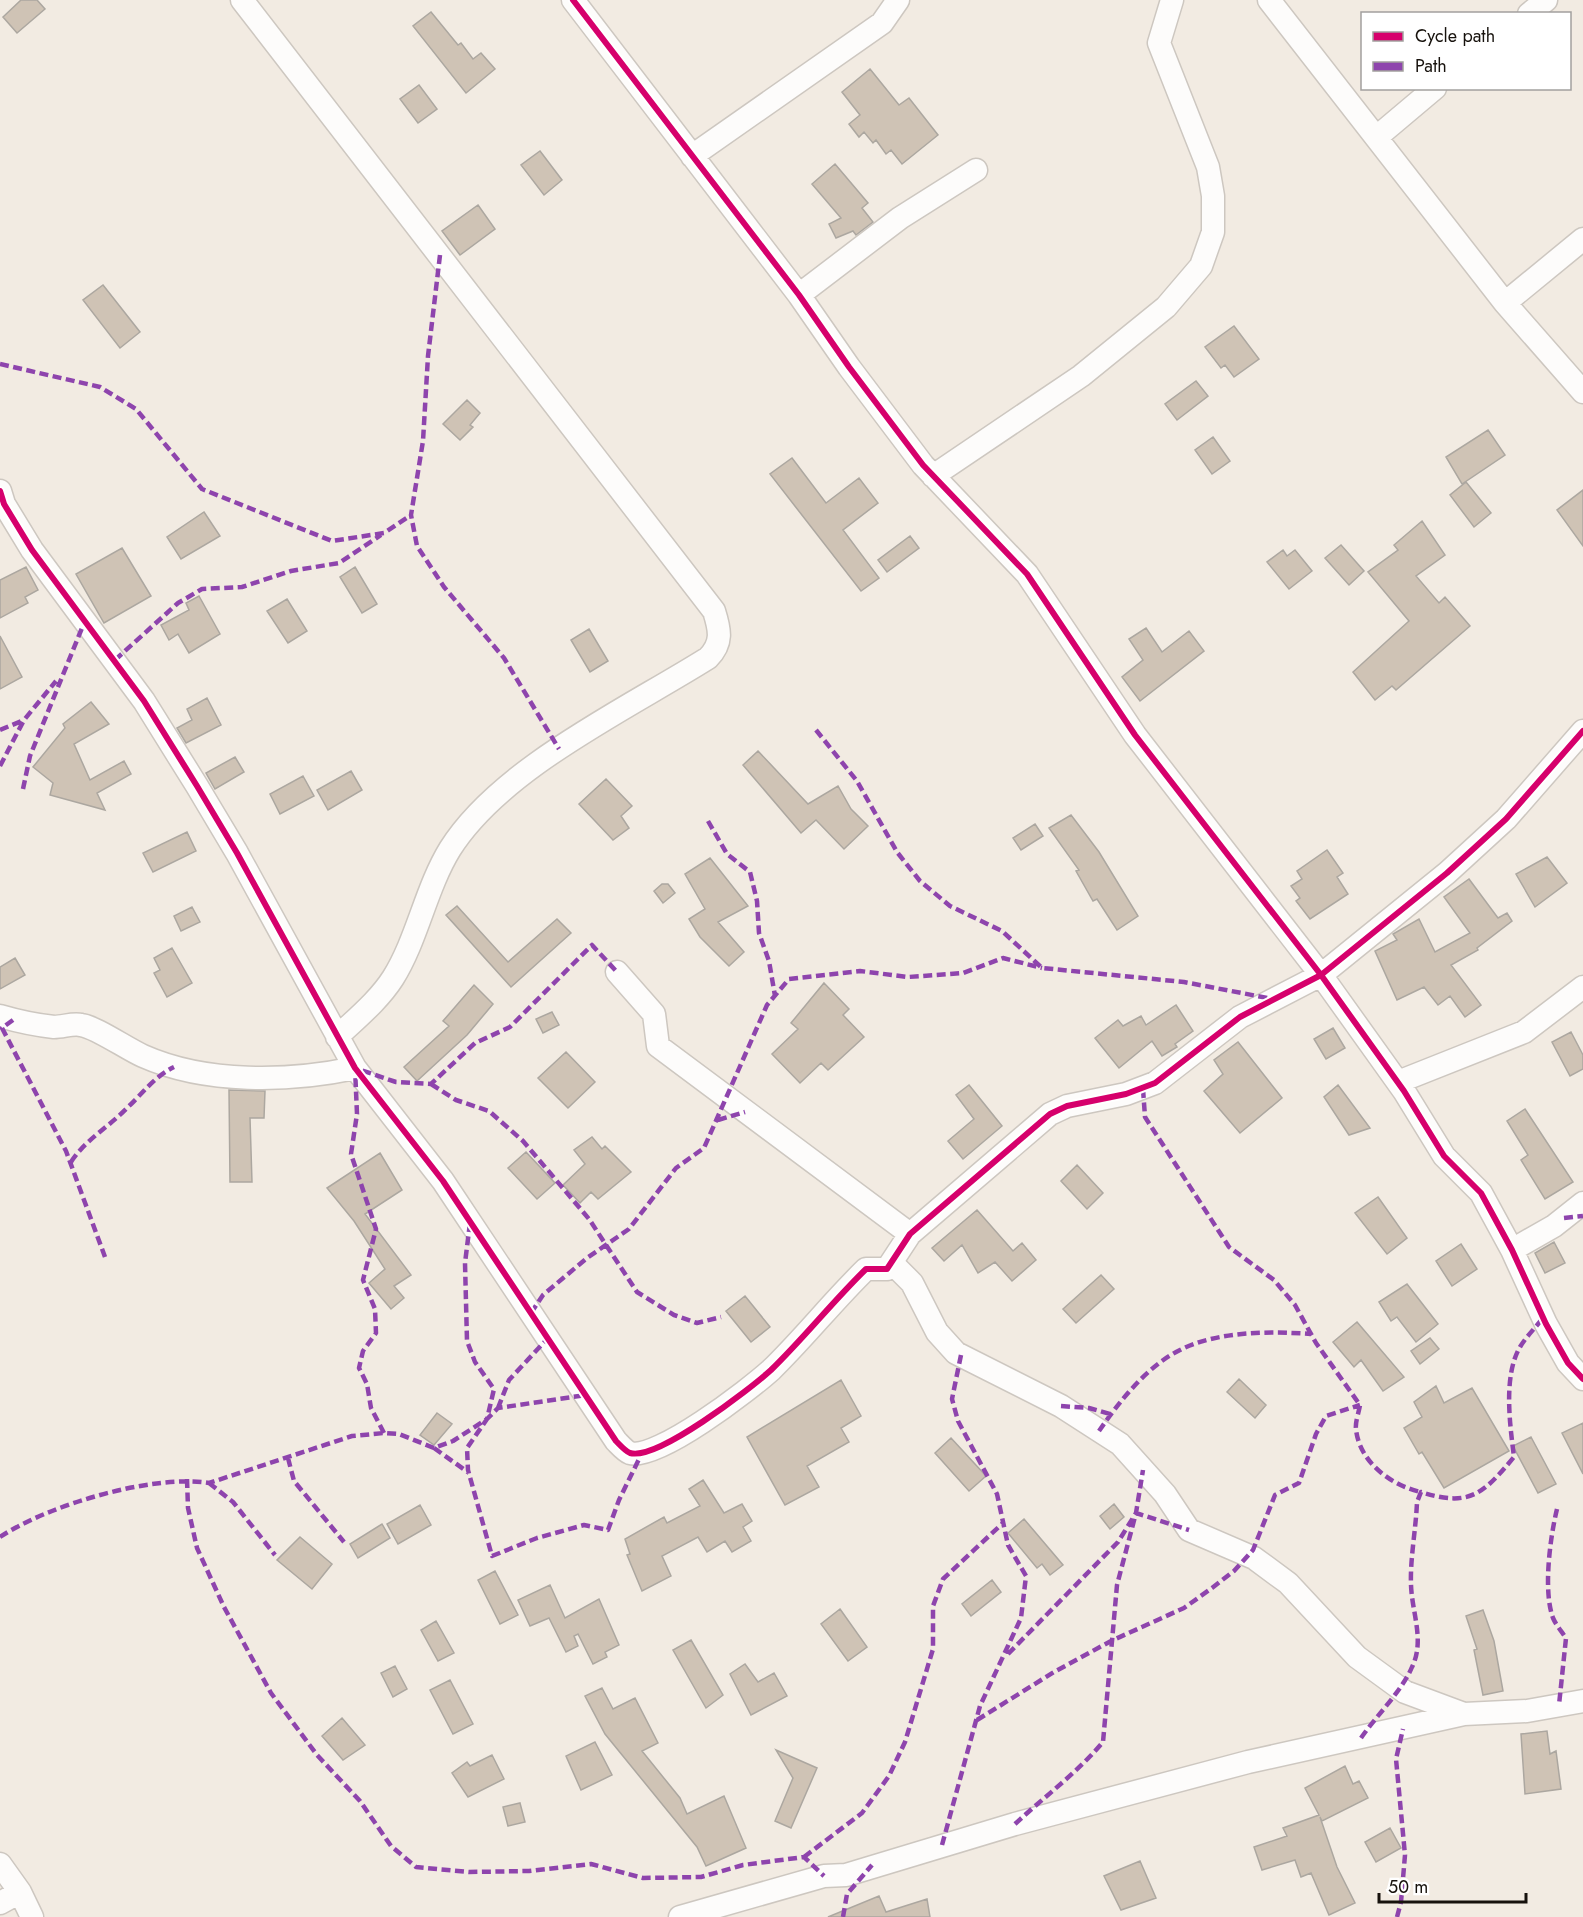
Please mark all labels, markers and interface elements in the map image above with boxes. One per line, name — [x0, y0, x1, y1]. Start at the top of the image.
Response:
legend — [1361, 12, 1571, 90]
text: Cycle path — [1415, 23, 1495, 49]
text: Path — [1415, 53, 1447, 79]
scale bar — [1379, 1866, 1526, 1904]
text: 50 m — [1388, 1874, 1428, 1900]

